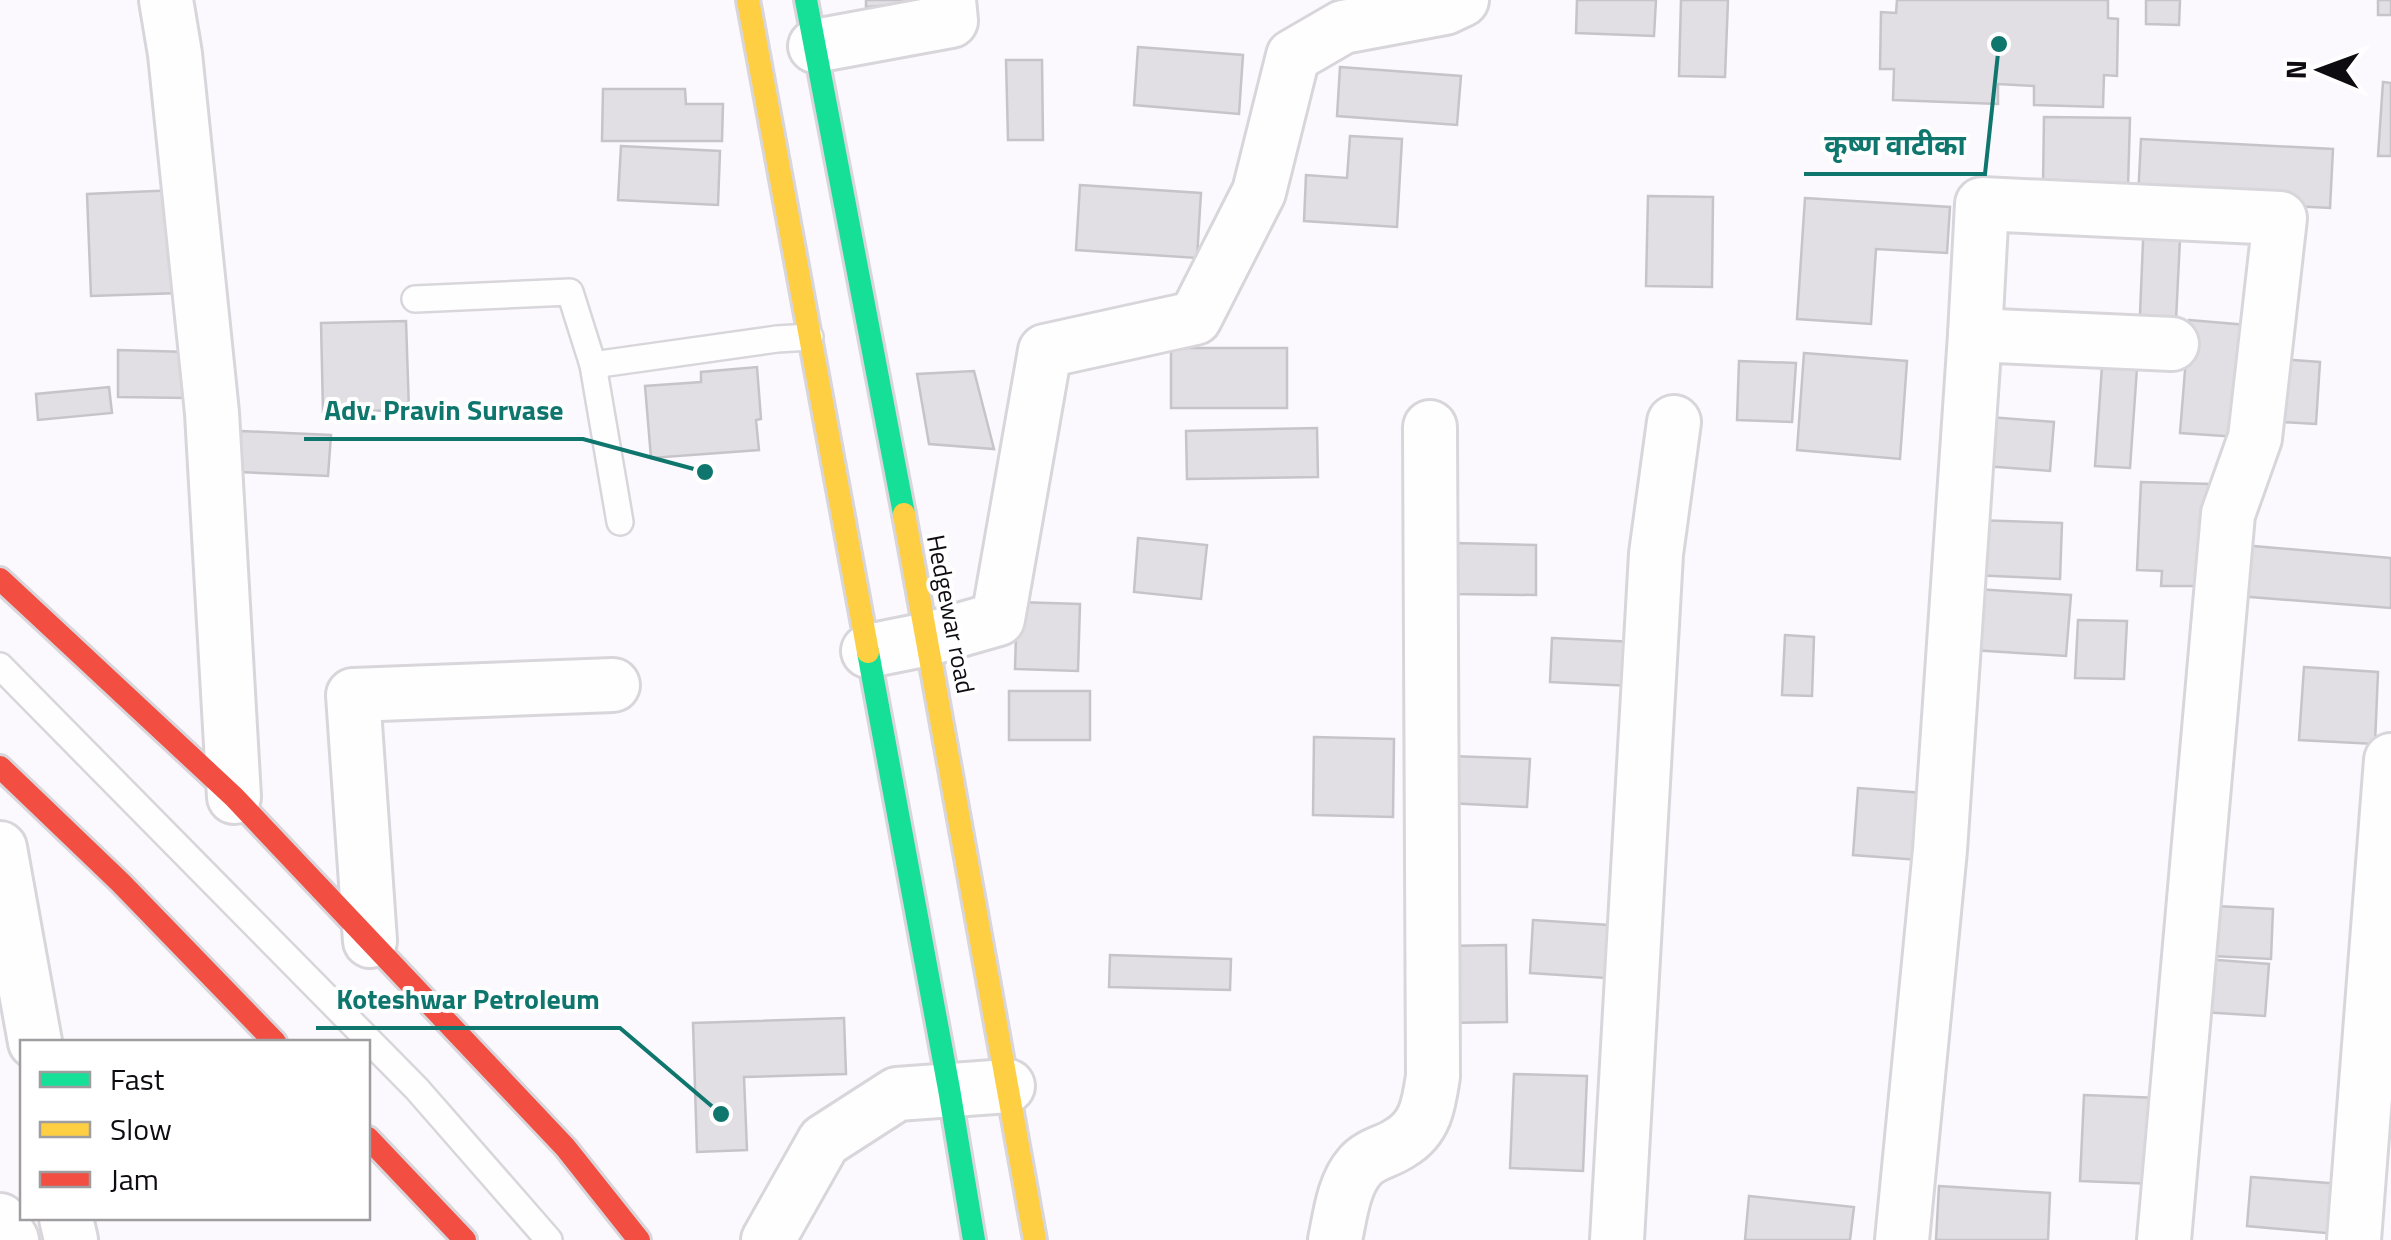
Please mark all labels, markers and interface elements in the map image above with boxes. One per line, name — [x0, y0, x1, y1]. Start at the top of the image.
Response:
north arrow — [2271, 20, 2371, 120]
text: N — [2274, 59, 2317, 80]
callout: कृष्ण वाटीका — [1804, 116, 1985, 174]
text: कृष्ण वाटीका — [1824, 123, 1966, 166]
callout: Adv. Pravin Survase — [304, 381, 583, 439]
text: Adv. Pravin Survase — [324, 388, 564, 431]
street label: Hedgewar road — [917, 531, 985, 697]
callout: Koteshwar Petroleum — [316, 970, 620, 1028]
text: Koteshwar Petroleum — [336, 977, 600, 1020]
legend — [20, 1040, 370, 1220]
text: Fast — [110, 1056, 165, 1102]
text: Slow — [110, 1106, 172, 1152]
text: Jam — [110, 1156, 159, 1202]

